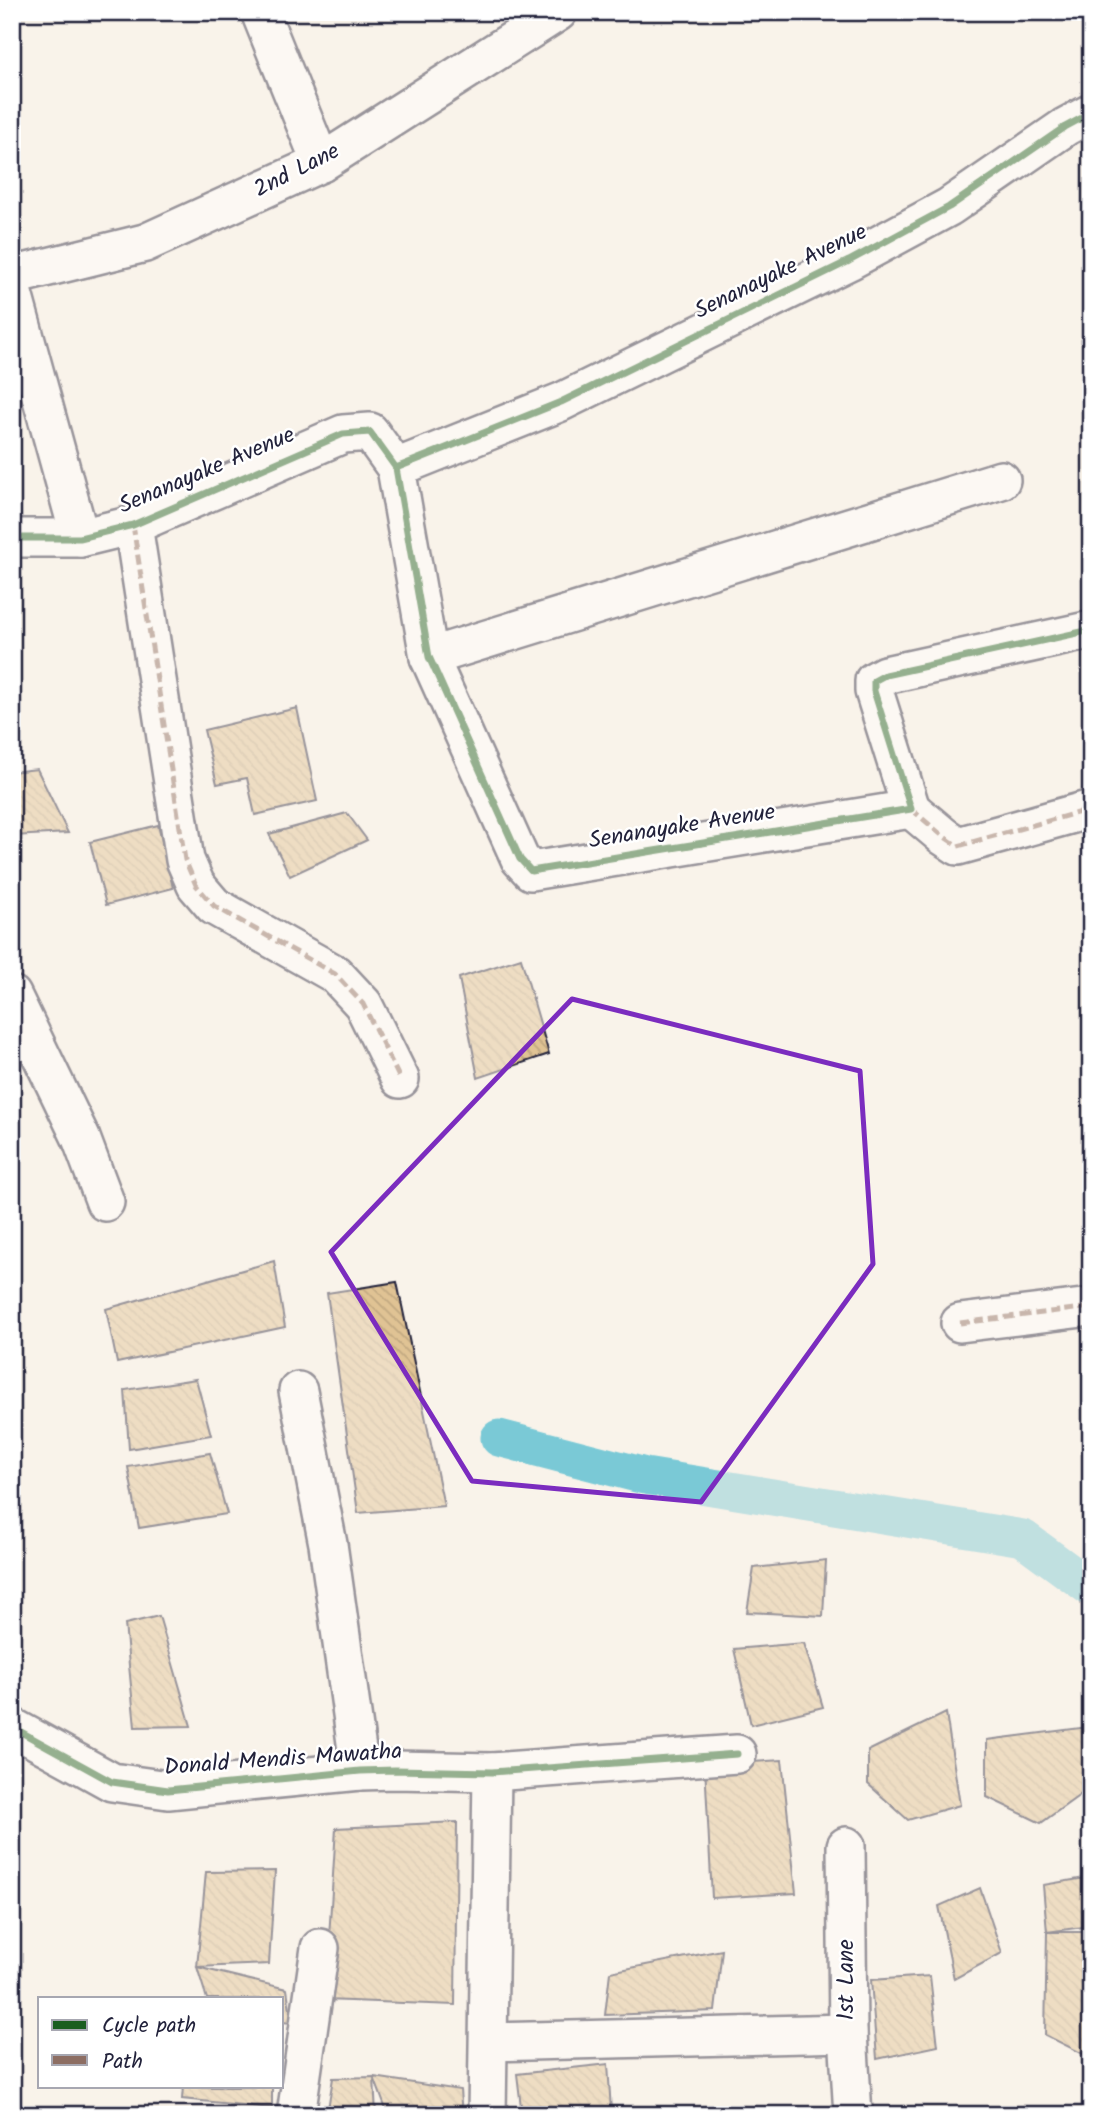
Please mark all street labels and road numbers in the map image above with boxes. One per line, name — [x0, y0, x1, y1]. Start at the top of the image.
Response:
street label: 2nd Lane — [248, 134, 346, 208]
street label: Senanayake Avenue — [688, 215, 874, 329]
street label: Senanayake Avenue — [113, 418, 301, 524]
street label: Senanayake Avenue — [586, 794, 778, 860]
street label: Donald Mendis Mawatha — [163, 1734, 403, 1786]
street label: 1st Lane — [829, 1939, 865, 2021]

